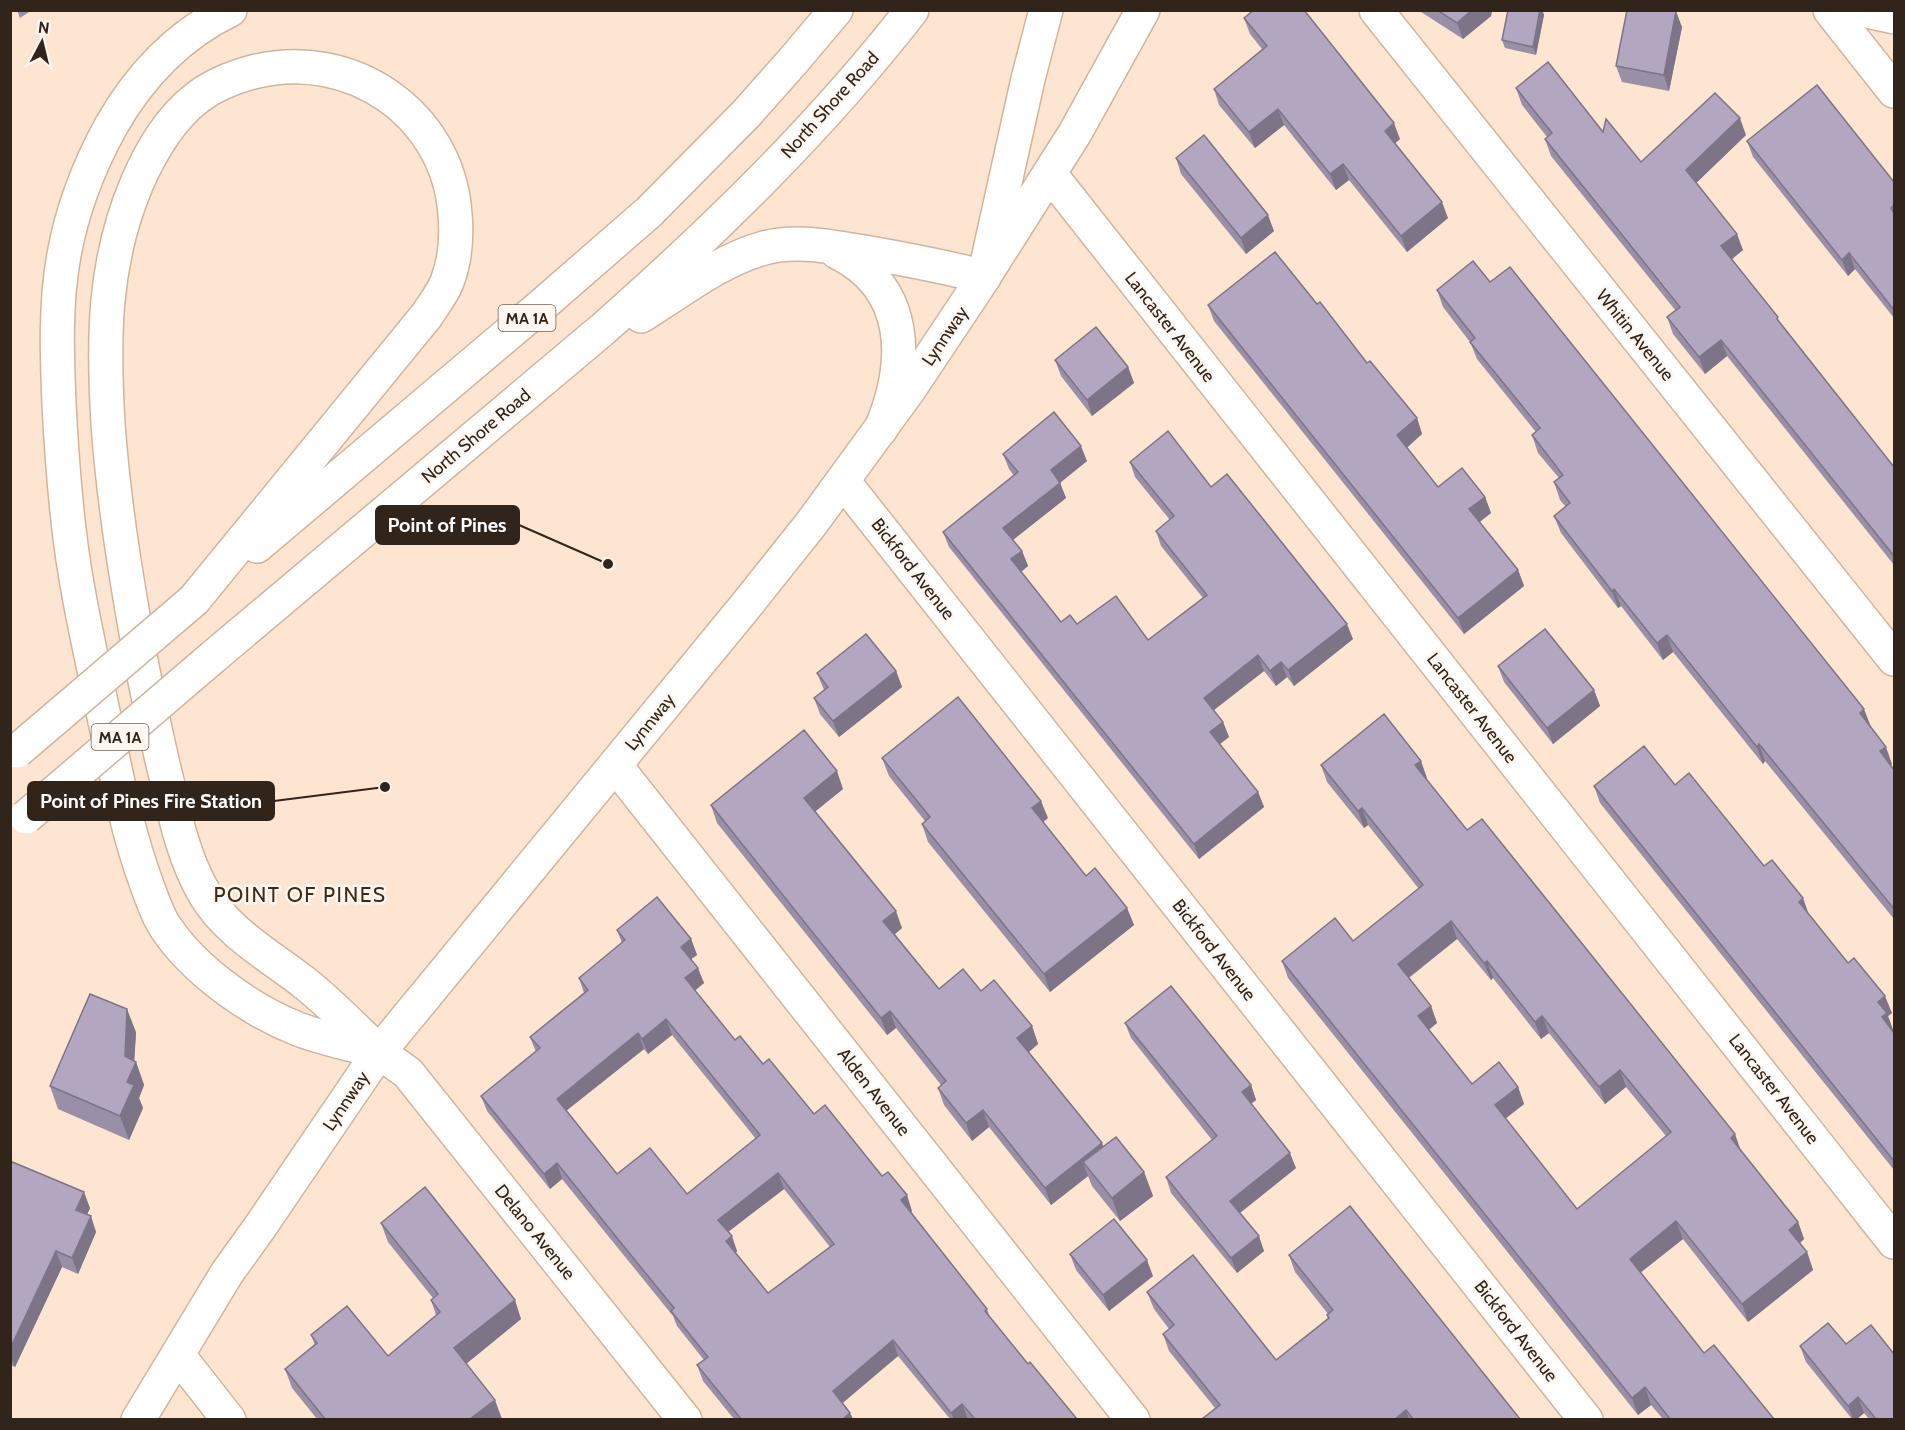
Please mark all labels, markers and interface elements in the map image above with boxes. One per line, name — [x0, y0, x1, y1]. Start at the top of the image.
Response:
north arrow — [12, 12, 72, 72]
text: N — [37, 17, 51, 38]
street label: North Shore Road — [776, 47, 884, 163]
street label: Lancaster Avenue — [1120, 267, 1220, 387]
street label: Whitin Avenue — [1591, 285, 1679, 385]
street label: Lynnway — [917, 302, 973, 370]
road number: MA 1A — [498, 305, 556, 331]
street label: North Shore Road — [417, 384, 535, 488]
callout: Point of Pines — [376, 506, 519, 544]
text: Point of Pines — [387, 513, 507, 537]
street label: Bickford Avenue — [866, 514, 960, 624]
street label: Lancaster Avenue — [1422, 648, 1522, 768]
street label: Lynnway — [620, 689, 680, 755]
road number: MA 1A — [92, 724, 148, 750]
callout: Point of Pines Fire Station — [28, 782, 274, 820]
text: Point of Pines Fire Station — [40, 789, 262, 813]
district label: POINT OF PINES — [213, 882, 387, 907]
street label: Bickford Avenue — [1167, 895, 1261, 1005]
street label: Lancaster Avenue — [1724, 1029, 1824, 1149]
street label: Alden Avenue — [833, 1044, 915, 1140]
street label: Lynnway — [318, 1067, 374, 1135]
street label: Delano Avenue — [490, 1180, 580, 1284]
street label: Bickford Avenue — [1469, 1276, 1563, 1386]

